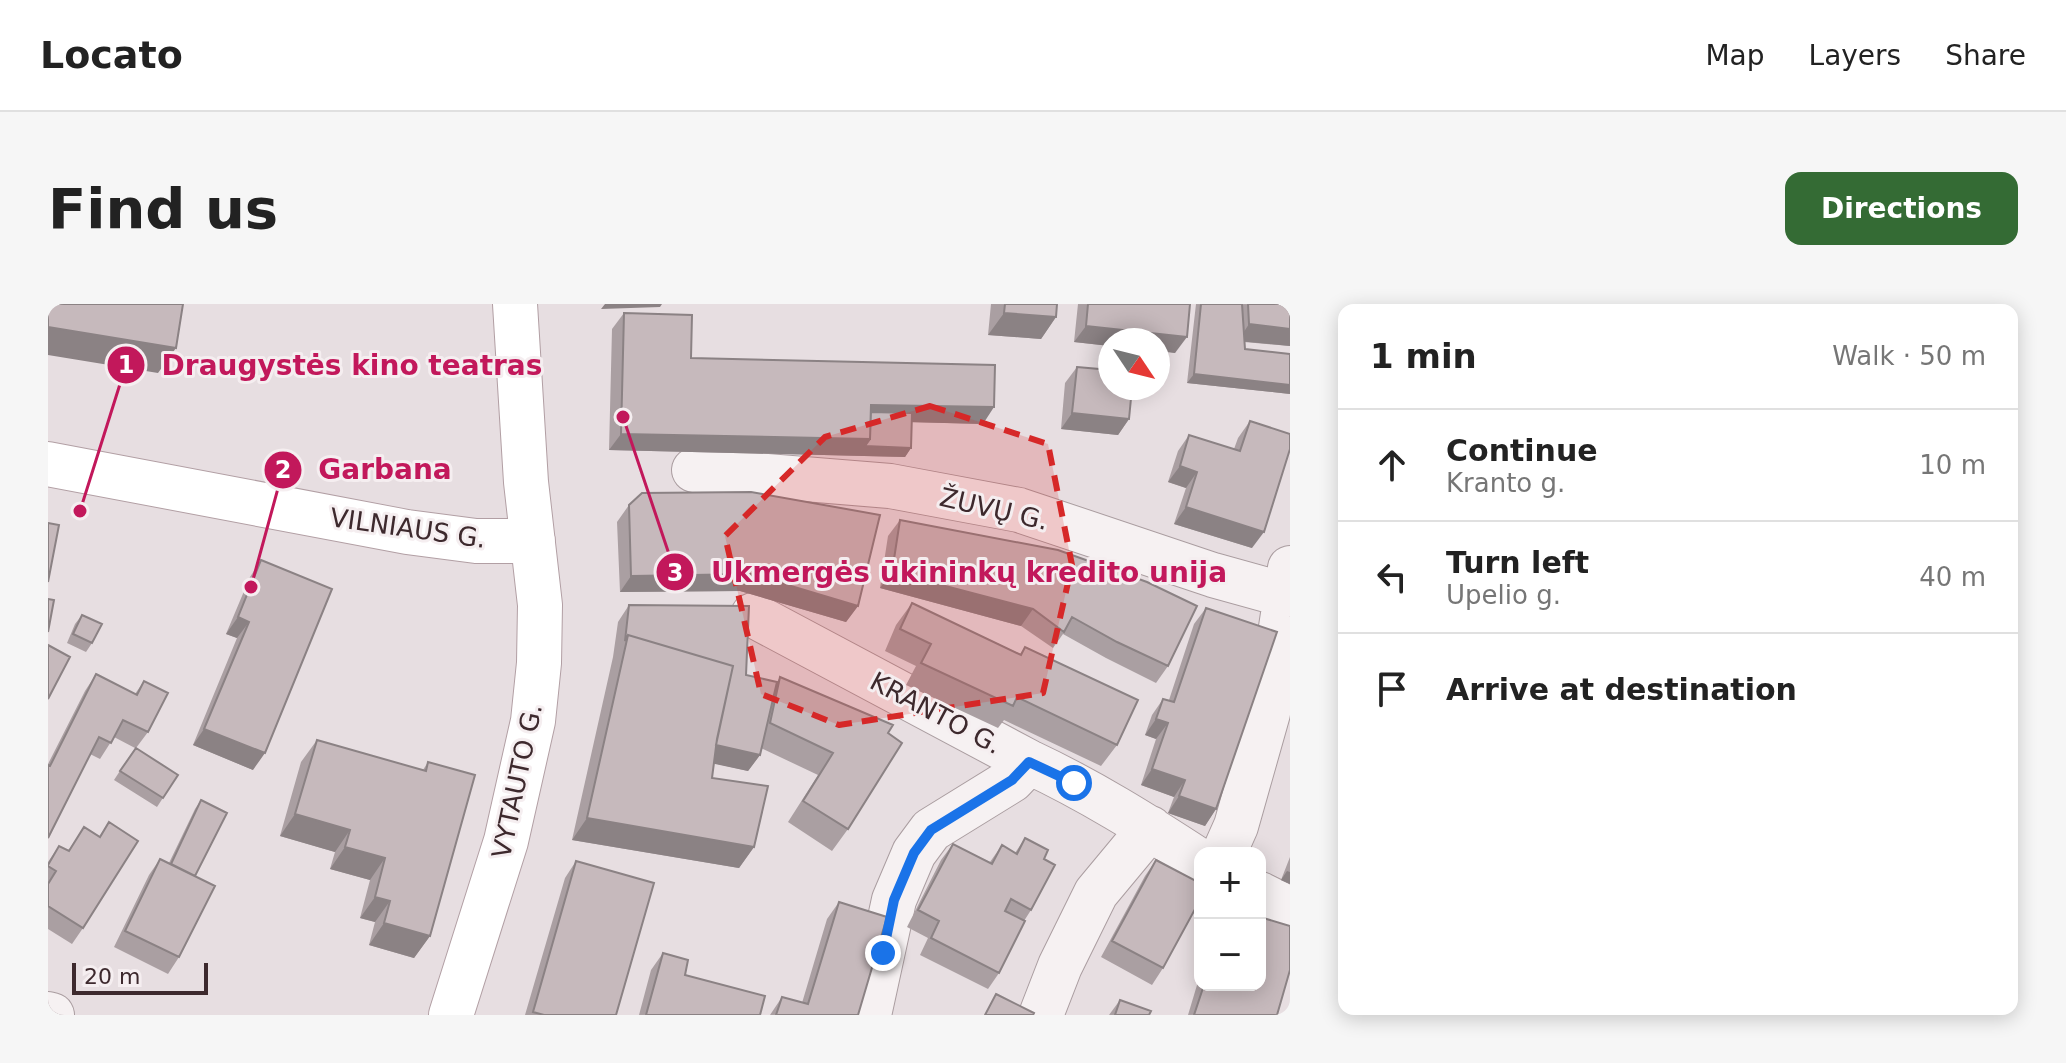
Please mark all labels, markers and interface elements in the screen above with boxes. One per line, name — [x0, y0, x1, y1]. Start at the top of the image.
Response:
text: Locato — [40, 33, 183, 77]
text: Map — [1705, 39, 1765, 72]
text: Layers — [1809, 39, 1901, 72]
text: Share — [1945, 39, 2026, 72]
button: Directions — [1785, 172, 2018, 245]
text: Find us — [48, 176, 278, 241]
north arrow — [1098, 328, 1170, 400]
text: 1 min — [1370, 336, 1477, 376]
callout: Draugystės kino teatras — [106, 339, 559, 391]
text: Walk · 50 m — [1832, 341, 1986, 371]
text: Draugystės kino teatras — [162, 349, 542, 382]
text: 1 — [118, 351, 134, 379]
text: Continue — [1446, 433, 1598, 468]
icon: ahead — [1370, 443, 1414, 487]
callout: Garbana — [263, 444, 468, 496]
text: 10 m — [1919, 450, 1986, 480]
text: Garbana — [318, 453, 452, 486]
text: 2 — [275, 456, 291, 484]
text: Kranto g. — [1446, 468, 1565, 498]
street label: ŽUVŲ G. — [937, 481, 1051, 536]
street label: VILNIAUS G. — [328, 502, 488, 554]
text: Turn left — [1446, 545, 1589, 580]
callout: Ukmergės ūkininkų kredito unija — [655, 546, 1243, 598]
icon: left — [1370, 555, 1414, 599]
text: Ukmergės ūkininkų kredito unija — [711, 556, 1227, 589]
text: 3 — [667, 559, 683, 587]
text: 40 m — [1919, 562, 1986, 592]
text: Upelio g. — [1446, 580, 1561, 610]
street label: KRANTO G. — [865, 666, 1007, 760]
icon: arrive — [1370, 667, 1414, 711]
text: Arrive at destination — [1446, 672, 1797, 707]
street label: VYTAUTO G. — [486, 701, 548, 861]
route start — [1056, 765, 1092, 801]
map controls — [1194, 847, 1266, 991]
button: + — [1194, 847, 1266, 919]
button: − — [1194, 919, 1266, 991]
route end — [865, 935, 901, 971]
scale bar — [72, 959, 208, 995]
text: 20 m — [84, 964, 140, 989]

